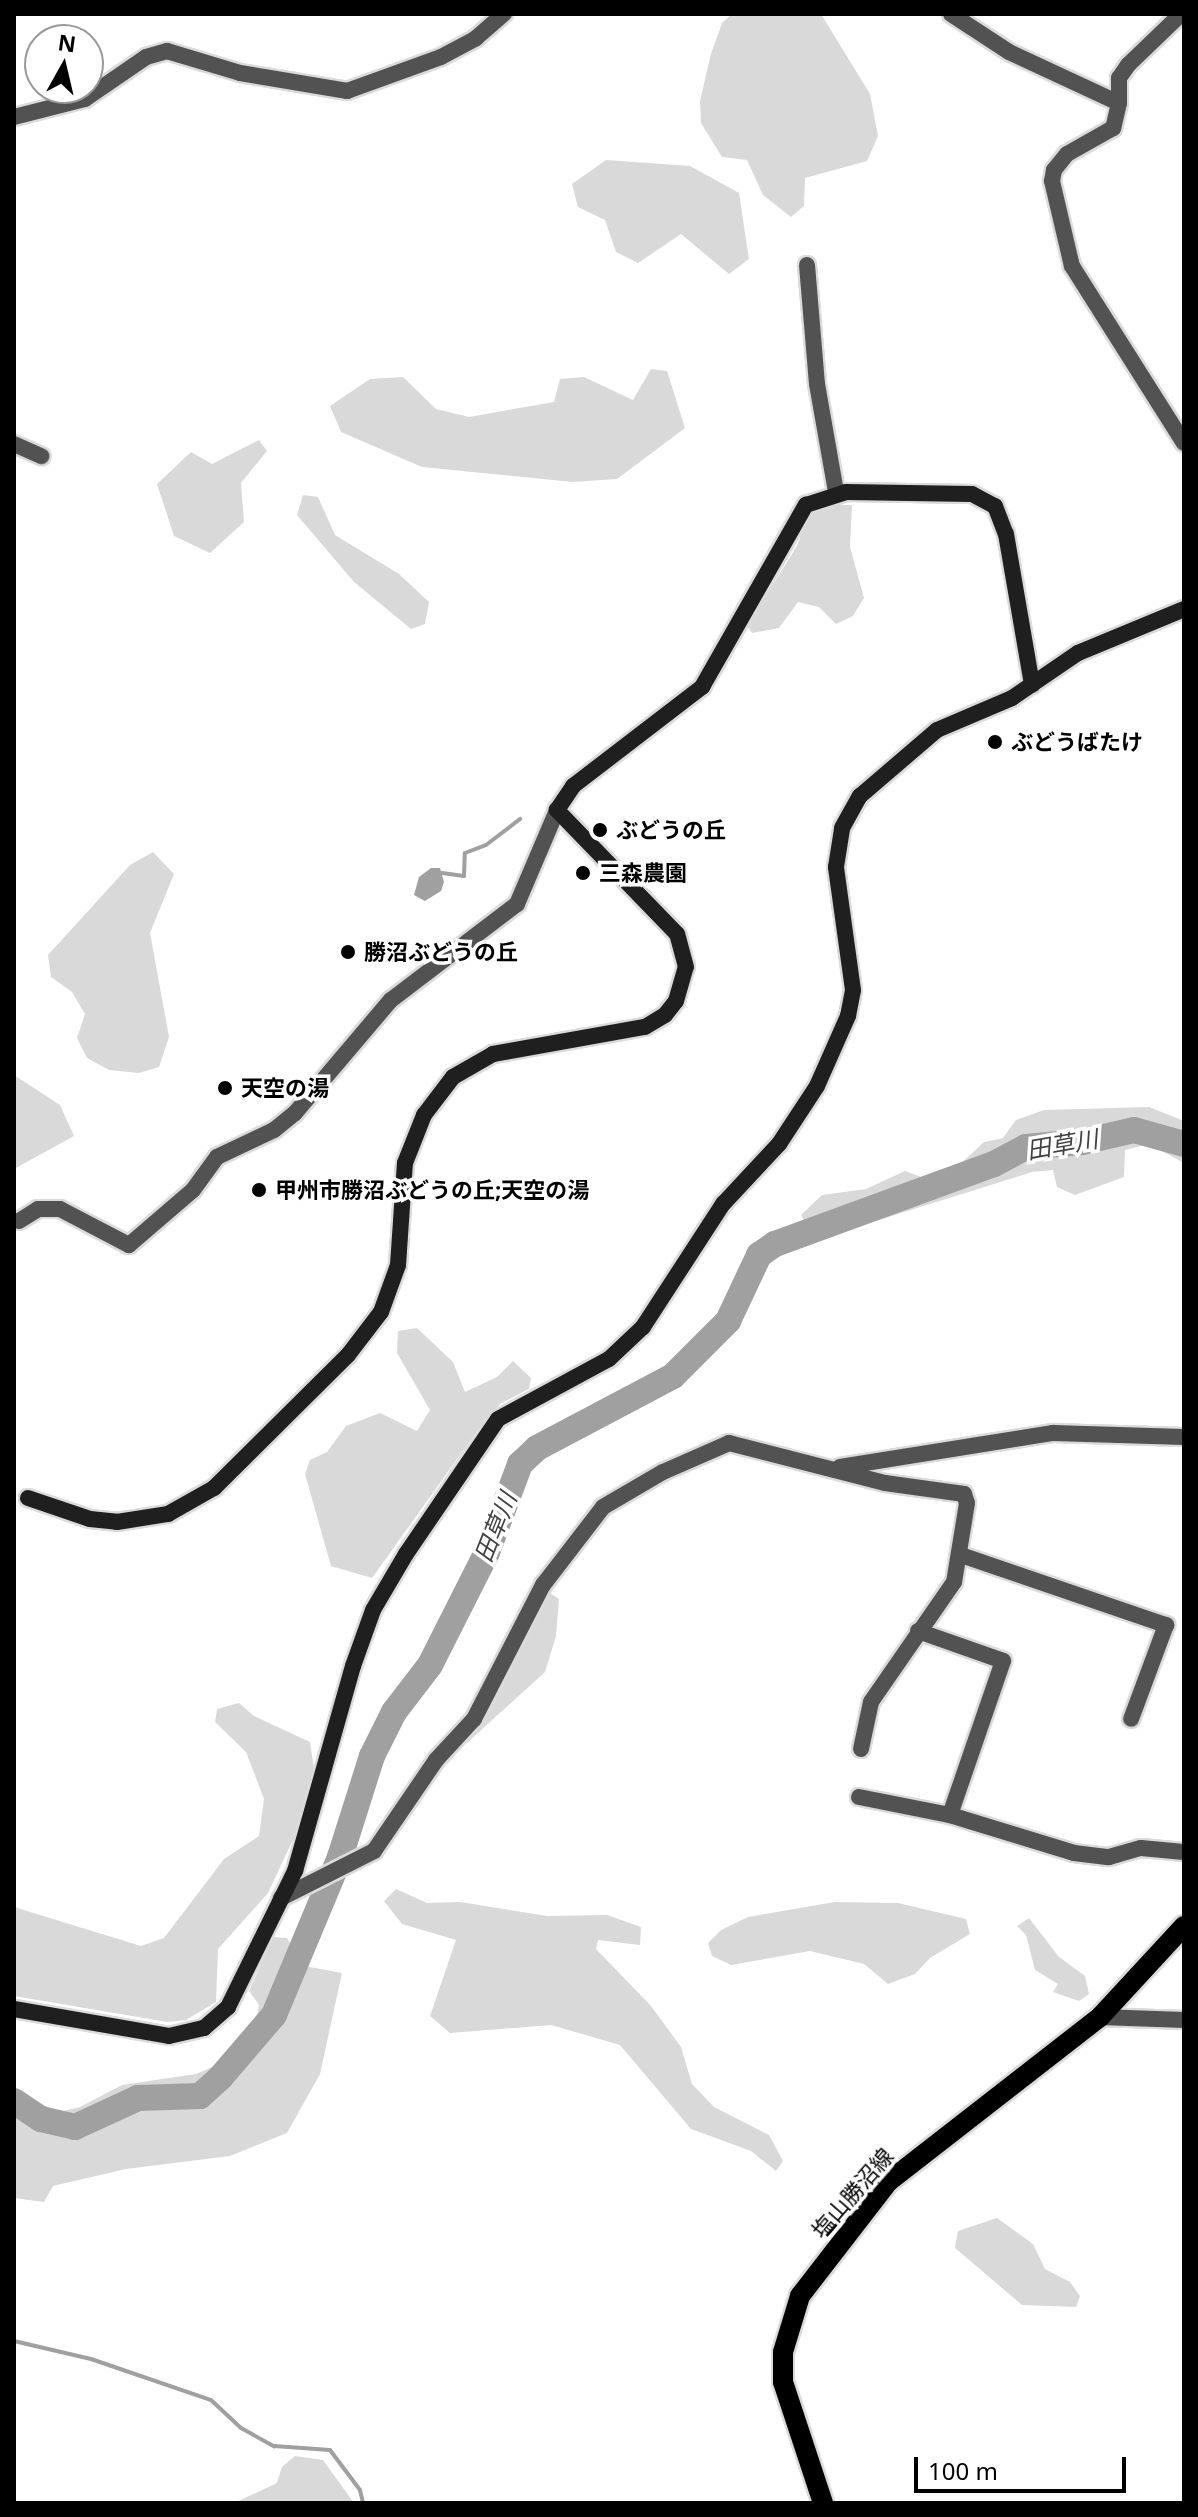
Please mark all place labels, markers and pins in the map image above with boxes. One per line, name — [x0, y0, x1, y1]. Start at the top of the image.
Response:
place label: ぶどうばたけ — [1011, 729, 1143, 755]
marker: ぶどうばたけ — [986, 733, 1004, 751]
place label: ぶどうの丘 — [616, 817, 726, 843]
marker: ぶどうの丘 — [591, 821, 609, 839]
place label: 三森農園 — [599, 860, 687, 886]
marker: 三森農園 — [574, 864, 592, 882]
place label: 勝沼ぶどうの丘 — [364, 939, 518, 965]
marker: 勝沼ぶどうの丘 — [339, 943, 357, 961]
place label: 天空の湯 — [241, 1075, 329, 1101]
marker: 天空の湯 — [216, 1079, 234, 1097]
place label: 甲州市勝沼ぶどうの丘;天空の湯 — [275, 1177, 589, 1203]
marker: 甲州市勝沼ぶどうの丘;天空の湯 — [250, 1181, 268, 1199]

